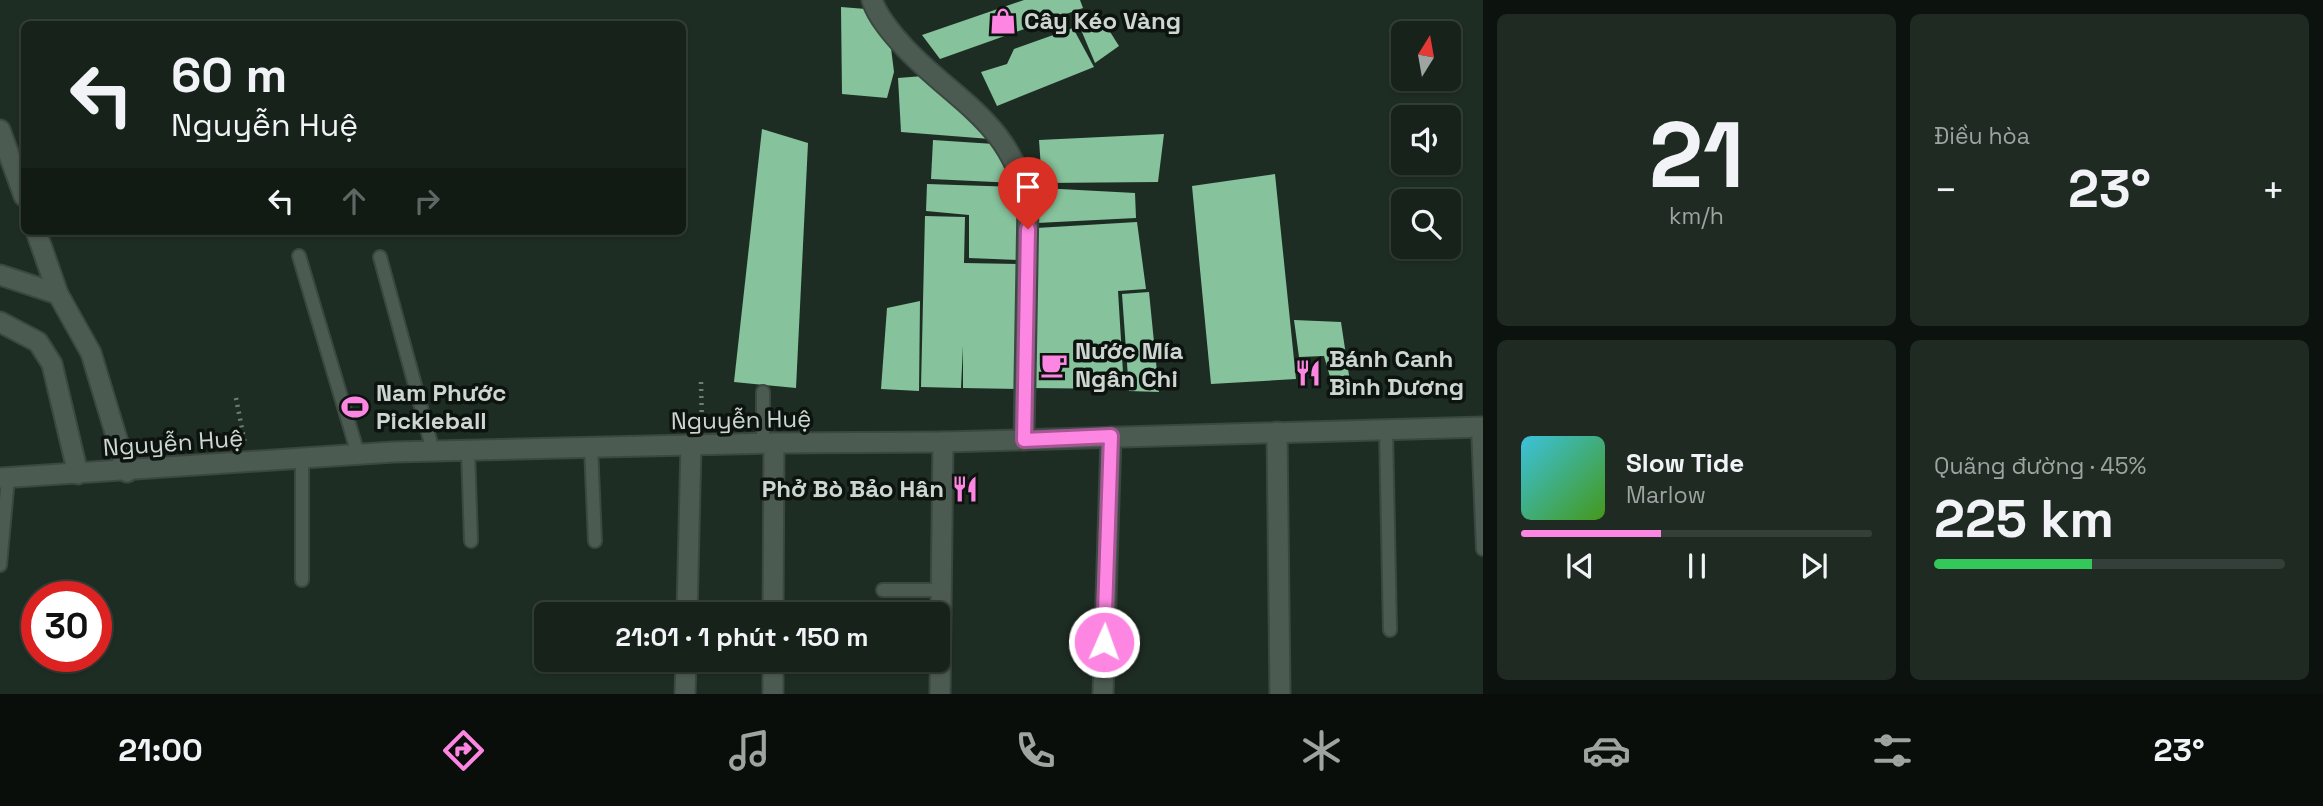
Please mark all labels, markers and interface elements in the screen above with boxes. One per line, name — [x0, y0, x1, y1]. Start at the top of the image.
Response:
place label: Cây Kéo Vàng — [1024, 5, 1181, 36]
shop icon: Cây Kéo Vàng — [988, 6, 1018, 36]
north arrow — [1391, 21, 1461, 91]
map controls — [1391, 21, 1461, 259]
text: 60 m — [171, 44, 287, 106]
icon: left — [56, 49, 147, 140]
text: 21 — [1649, 97, 1744, 214]
text: Nguyễn Huệ — [171, 105, 358, 145]
button: sound — [1391, 105, 1461, 175]
text: Điều hòa — [1934, 121, 2030, 151]
text: 23° — [2068, 156, 2151, 222]
pin — [998, 157, 1058, 229]
text: − — [1934, 166, 1958, 214]
text: + — [2261, 166, 2285, 214]
icon: arrive — [1009, 168, 1047, 206]
icon: left — [262, 182, 300, 220]
icon: ahead — [335, 182, 373, 220]
icon: right — [408, 182, 446, 220]
button: search — [1391, 189, 1461, 259]
text: km/h — [1669, 201, 1724, 231]
place label: Nước Mía Ngân Chi — [1075, 335, 1183, 394]
place label: Bánh Canh Bình Dương — [1329, 343, 1464, 402]
cafe icon: Nước Mía Ngân Chi — [1039, 350, 1069, 380]
restaurant icon: Bánh Canh Bình Dương — [1293, 358, 1323, 388]
place label: Nam Phước Pickleball — [376, 377, 506, 436]
sports icon: Nam Phước Pickleball — [340, 392, 370, 422]
street label: Nguyễn Huệ — [671, 403, 811, 436]
street label: Nguyễn Huệ — [102, 422, 244, 463]
text: Slow Tide — [1626, 446, 1744, 480]
text: Quãng đường · 45% — [1934, 451, 2146, 481]
place label: Phở Bò Bảo Hân — [762, 473, 944, 504]
restaurant icon: Phở Bò Bảo Hân — [950, 474, 980, 504]
text: Marlow — [1626, 480, 1706, 510]
text: 225 km — [1934, 486, 2114, 552]
icon: previous — [1561, 547, 1599, 585]
icon: pause — [1678, 547, 1716, 585]
icon: next — [1795, 547, 1833, 585]
speed limit sign: 30 — [21, 581, 112, 672]
position arrow — [1067, 605, 1141, 679]
text: 21:01 · 1 phút · 150 m — [616, 620, 868, 654]
icon: directions — [439, 726, 488, 775]
icon: music — [725, 726, 774, 775]
icon: phone — [1011, 726, 1060, 775]
icon: climate — [1297, 726, 1346, 775]
icon: car — [1582, 726, 1631, 775]
icon: filters — [1868, 726, 1917, 775]
text: 21:00 — [118, 730, 203, 770]
text: 23° — [2154, 730, 2205, 770]

